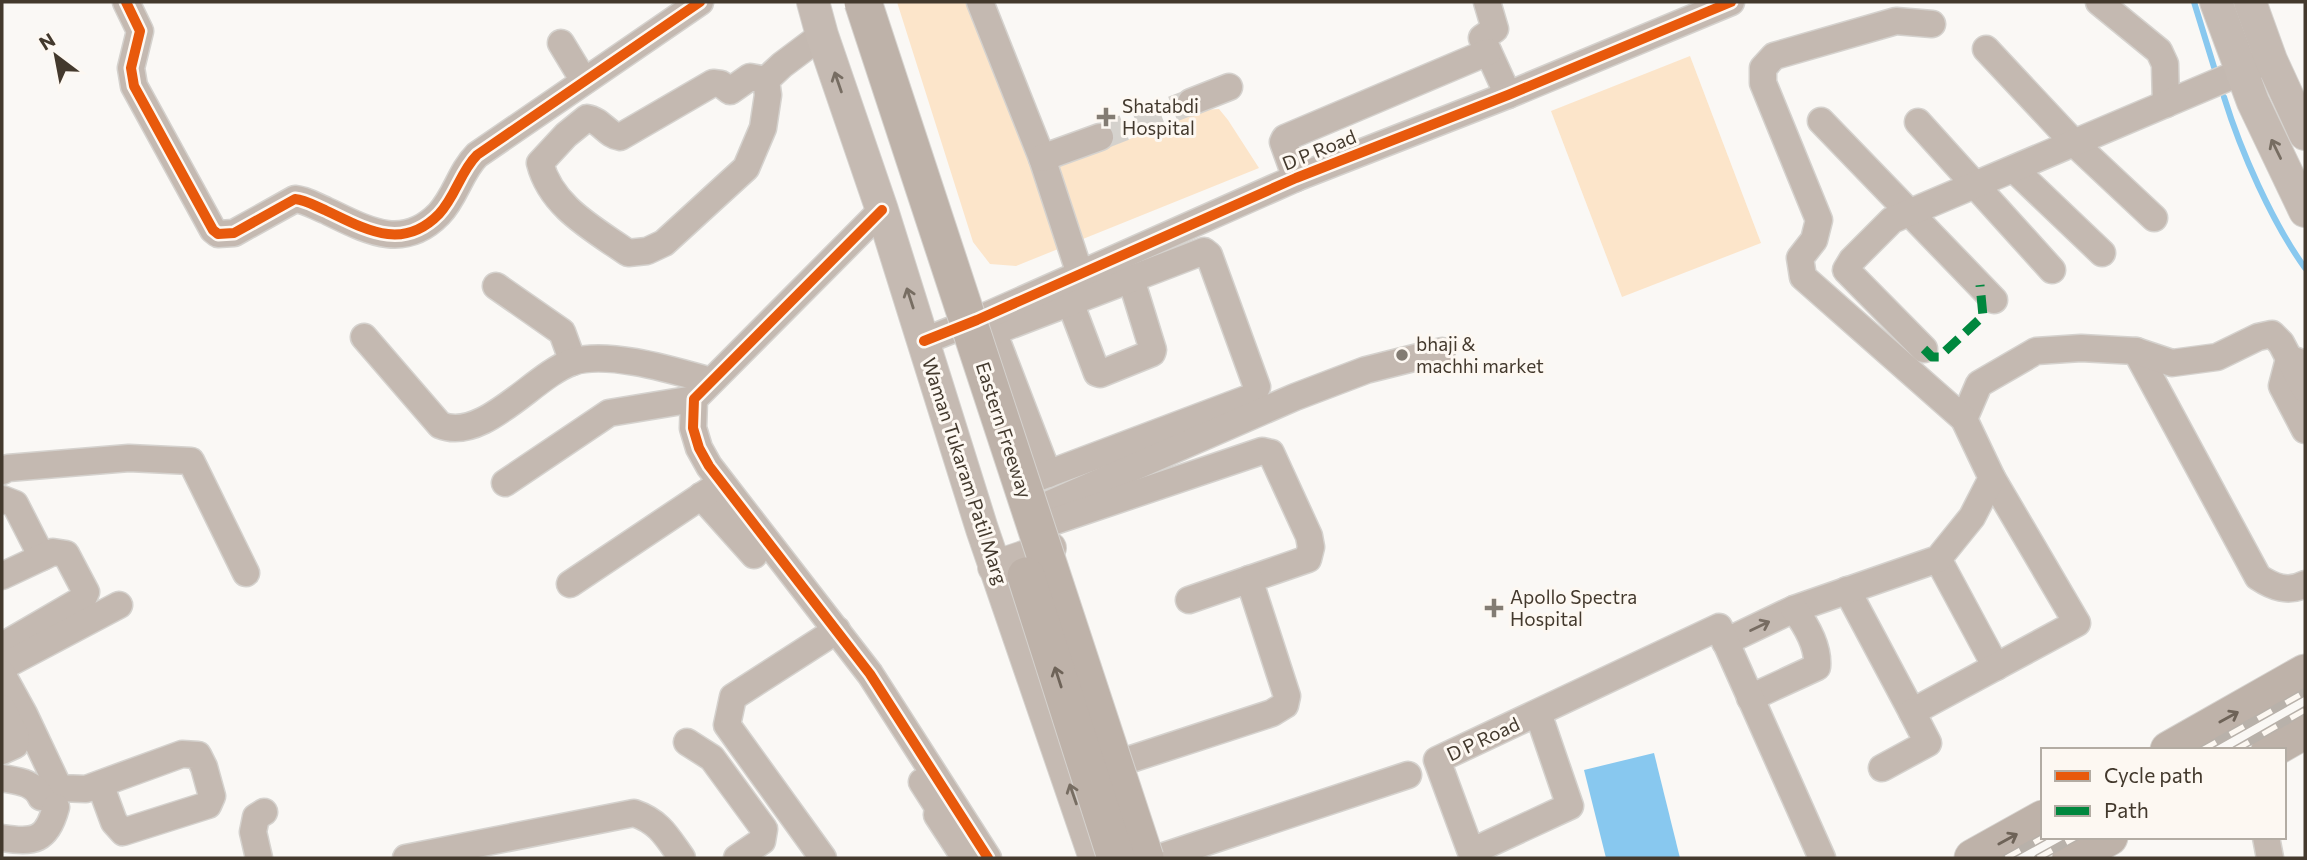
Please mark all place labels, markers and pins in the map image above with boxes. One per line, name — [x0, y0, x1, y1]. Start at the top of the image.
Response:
place label: Shatabdi Hospital — [1122, 94, 1199, 139]
marker: Shatabdi Hospital — [1096, 107, 1116, 127]
place label: bhaji & machhi market — [1416, 332, 1544, 377]
marker: bhaji & machhi market — [1394, 347, 1410, 363]
place label: Apollo Spectra Hospital — [1510, 585, 1637, 630]
marker: Apollo Spectra Hospital — [1484, 598, 1504, 618]

